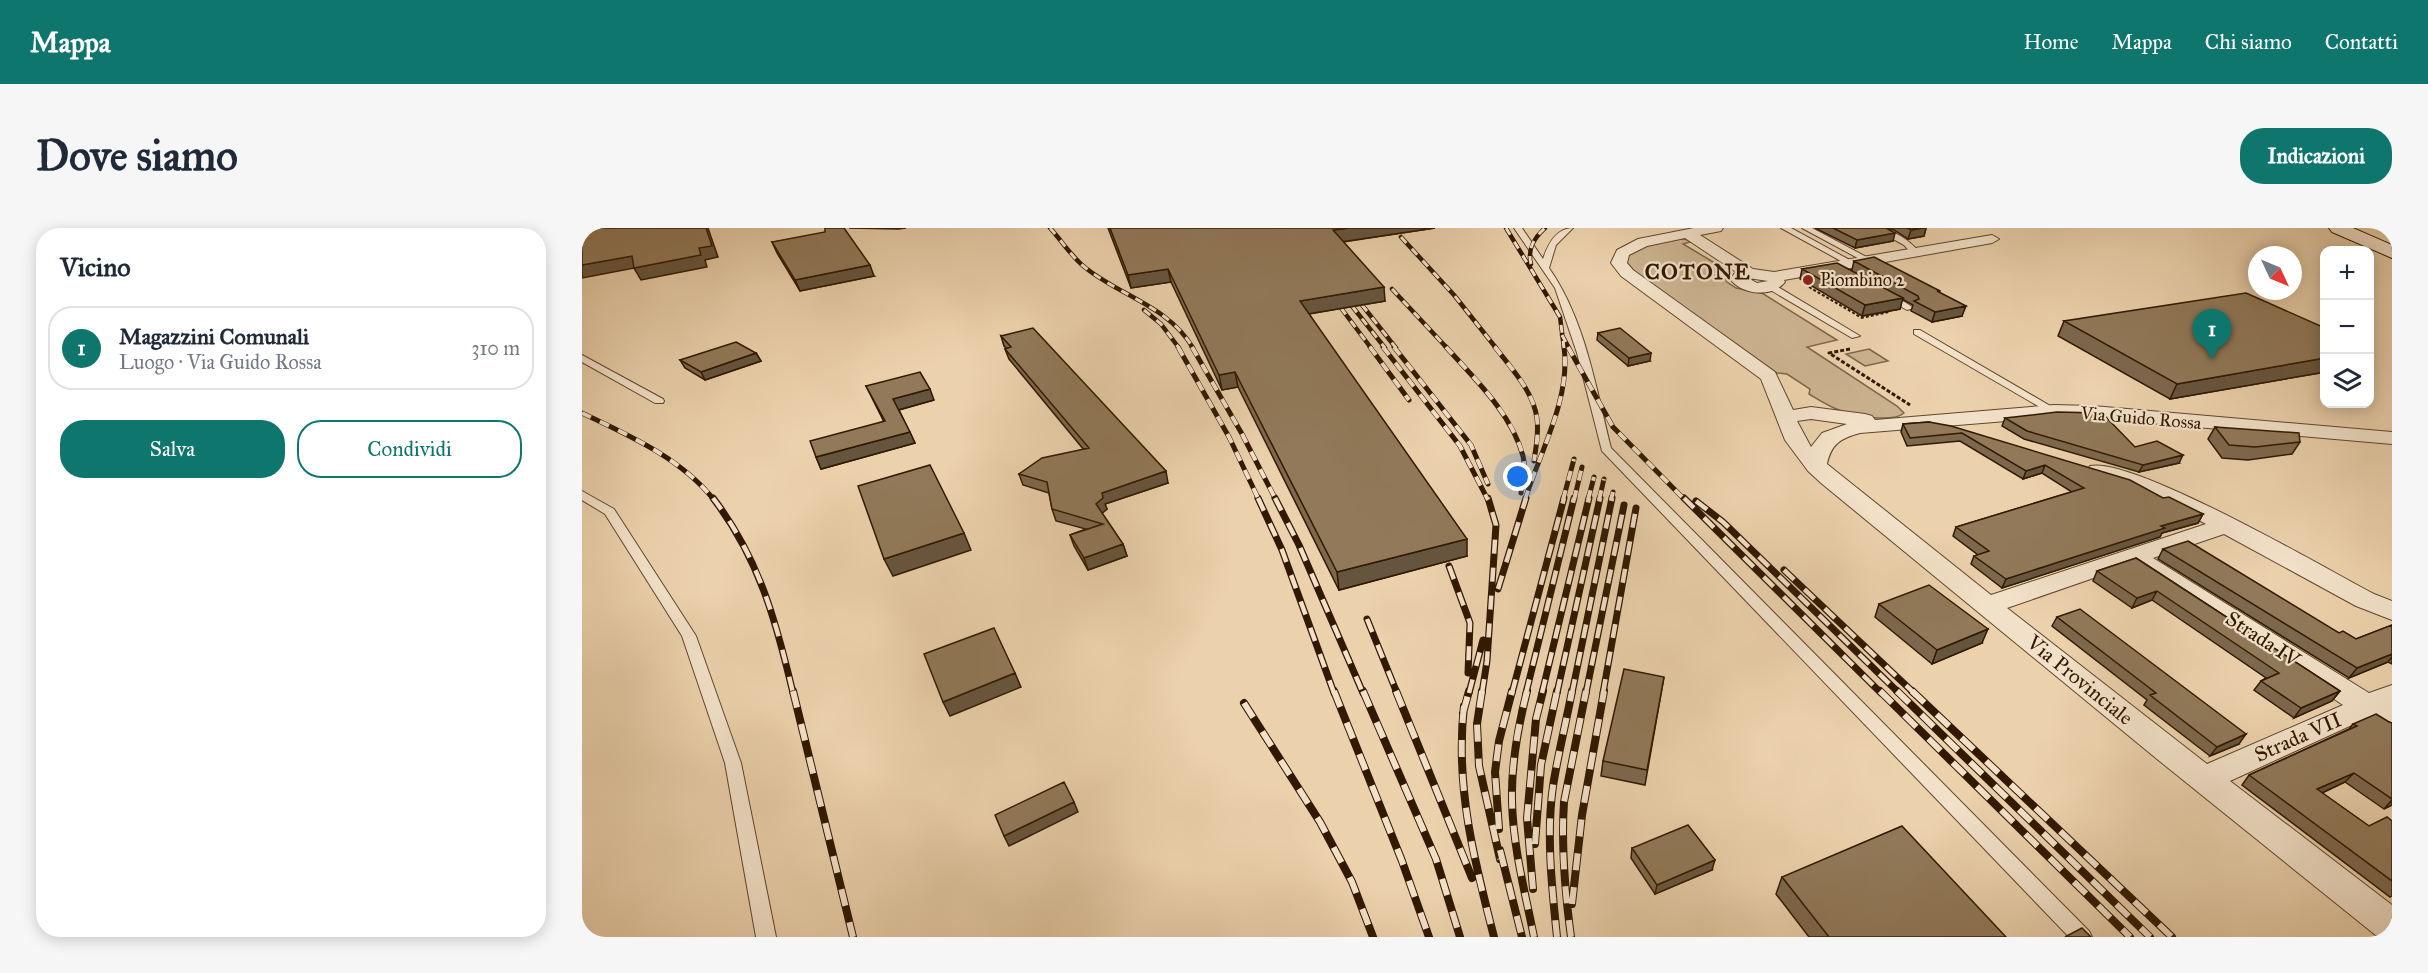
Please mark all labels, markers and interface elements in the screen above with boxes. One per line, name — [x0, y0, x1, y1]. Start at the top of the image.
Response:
text: Mappa — [30, 25, 111, 60]
text: Home — [2024, 29, 2078, 55]
text: Mappa — [2111, 29, 2172, 55]
text: Chi siamo — [2205, 29, 2292, 55]
text: Contatti — [2325, 29, 2398, 55]
button: Indicazioni — [2240, 128, 2392, 184]
text: Dove siamo — [36, 130, 238, 182]
north arrow — [2248, 246, 2302, 300]
map controls — [2320, 246, 2374, 408]
button: + — [2320, 246, 2374, 300]
text: Vicino — [60, 251, 131, 283]
district label: COTONE — [1645, 258, 1751, 285]
place label: Piombino 2 — [1820, 269, 1905, 291]
marker: Piombino 2 — [1801, 273, 1815, 287]
button: − — [2320, 300, 2374, 354]
pin: 1 — [2192, 310, 2232, 359]
text: Magazzini Comunali — [119, 323, 309, 350]
text: 1 — [78, 336, 85, 360]
text: 310 m — [471, 336, 520, 360]
text: Luogo · Via Guido Rossa — [119, 350, 322, 374]
button: layers — [2320, 354, 2374, 408]
street label: Via Guido Rossa — [2079, 402, 2203, 434]
button: Salva — [60, 420, 285, 478]
button: Condividi — [297, 420, 522, 478]
your location — [1503, 462, 1532, 491]
street label: Strada IV — [2221, 605, 2306, 673]
street label: Via Provinciale — [2021, 629, 2139, 731]
street label: Strada VII — [2250, 706, 2346, 768]

